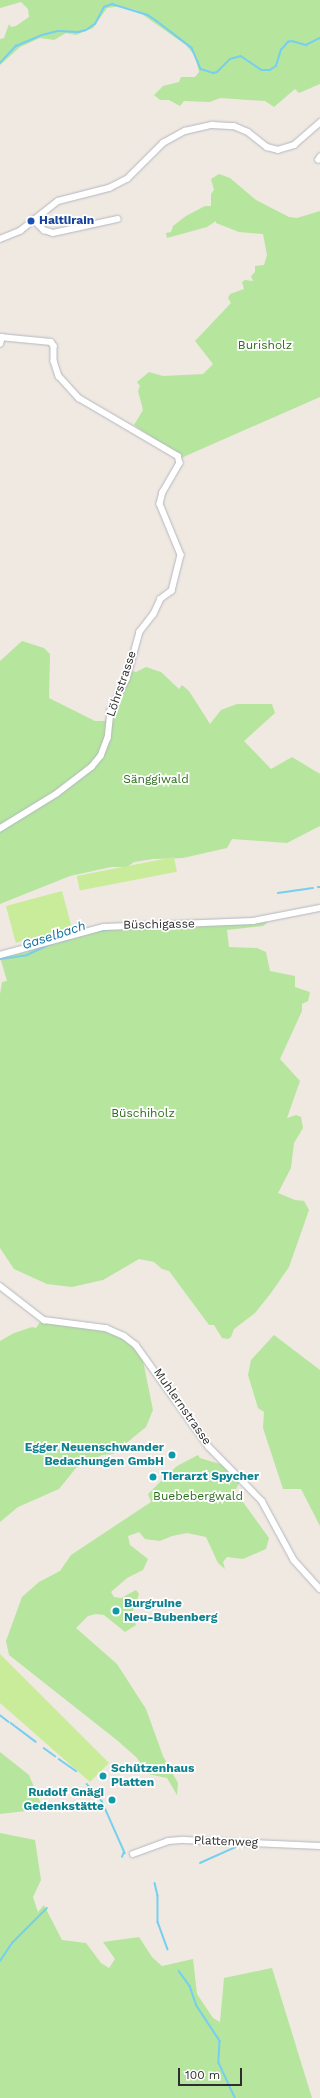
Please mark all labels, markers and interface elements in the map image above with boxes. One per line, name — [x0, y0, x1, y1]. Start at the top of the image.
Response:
place label: Haltlirain — [39, 214, 94, 228]
marker: Haltlirain — [26, 216, 36, 226]
park label: Burisholz — [238, 339, 292, 353]
street label: Löhrstrasse — [104, 649, 140, 719]
park label: Sänggiwald — [123, 773, 189, 787]
street label: Büschigasse — [123, 917, 195, 933]
water label: Gaselbach — [20, 918, 88, 954]
park label: Büschiholz — [111, 1107, 175, 1121]
street label: Muhlernstrasse — [150, 1366, 214, 1448]
place label: Egger Neuenschwander Bedachungen GmbH — [24, 1441, 164, 1469]
marker: Egger Neuenschwander Bedachungen GmbH — [167, 1450, 177, 1460]
place label: Tierarzt Spycher — [161, 1470, 259, 1484]
marker: Tierarzt Spycher — [148, 1472, 158, 1482]
park label: Buebebergwald — [153, 1490, 243, 1504]
place label: Burgruine Neu-Bubenberg — [124, 1597, 217, 1625]
marker: Burgruine Neu-Bubenberg — [111, 1606, 121, 1616]
place label: Schützenhaus Platten — [111, 1762, 194, 1790]
marker: Schützenhaus Platten — [98, 1771, 108, 1781]
place label: Rudolf Gnägi Gedenkstätte — [24, 1786, 104, 1814]
marker: Rudolf Gnägi Gedenkstätte — [107, 1795, 117, 1805]
street label: Plattenweg — [194, 1834, 258, 1850]
scale bar — [180, 2060, 244, 2086]
text: 100 m — [185, 2068, 220, 2082]

